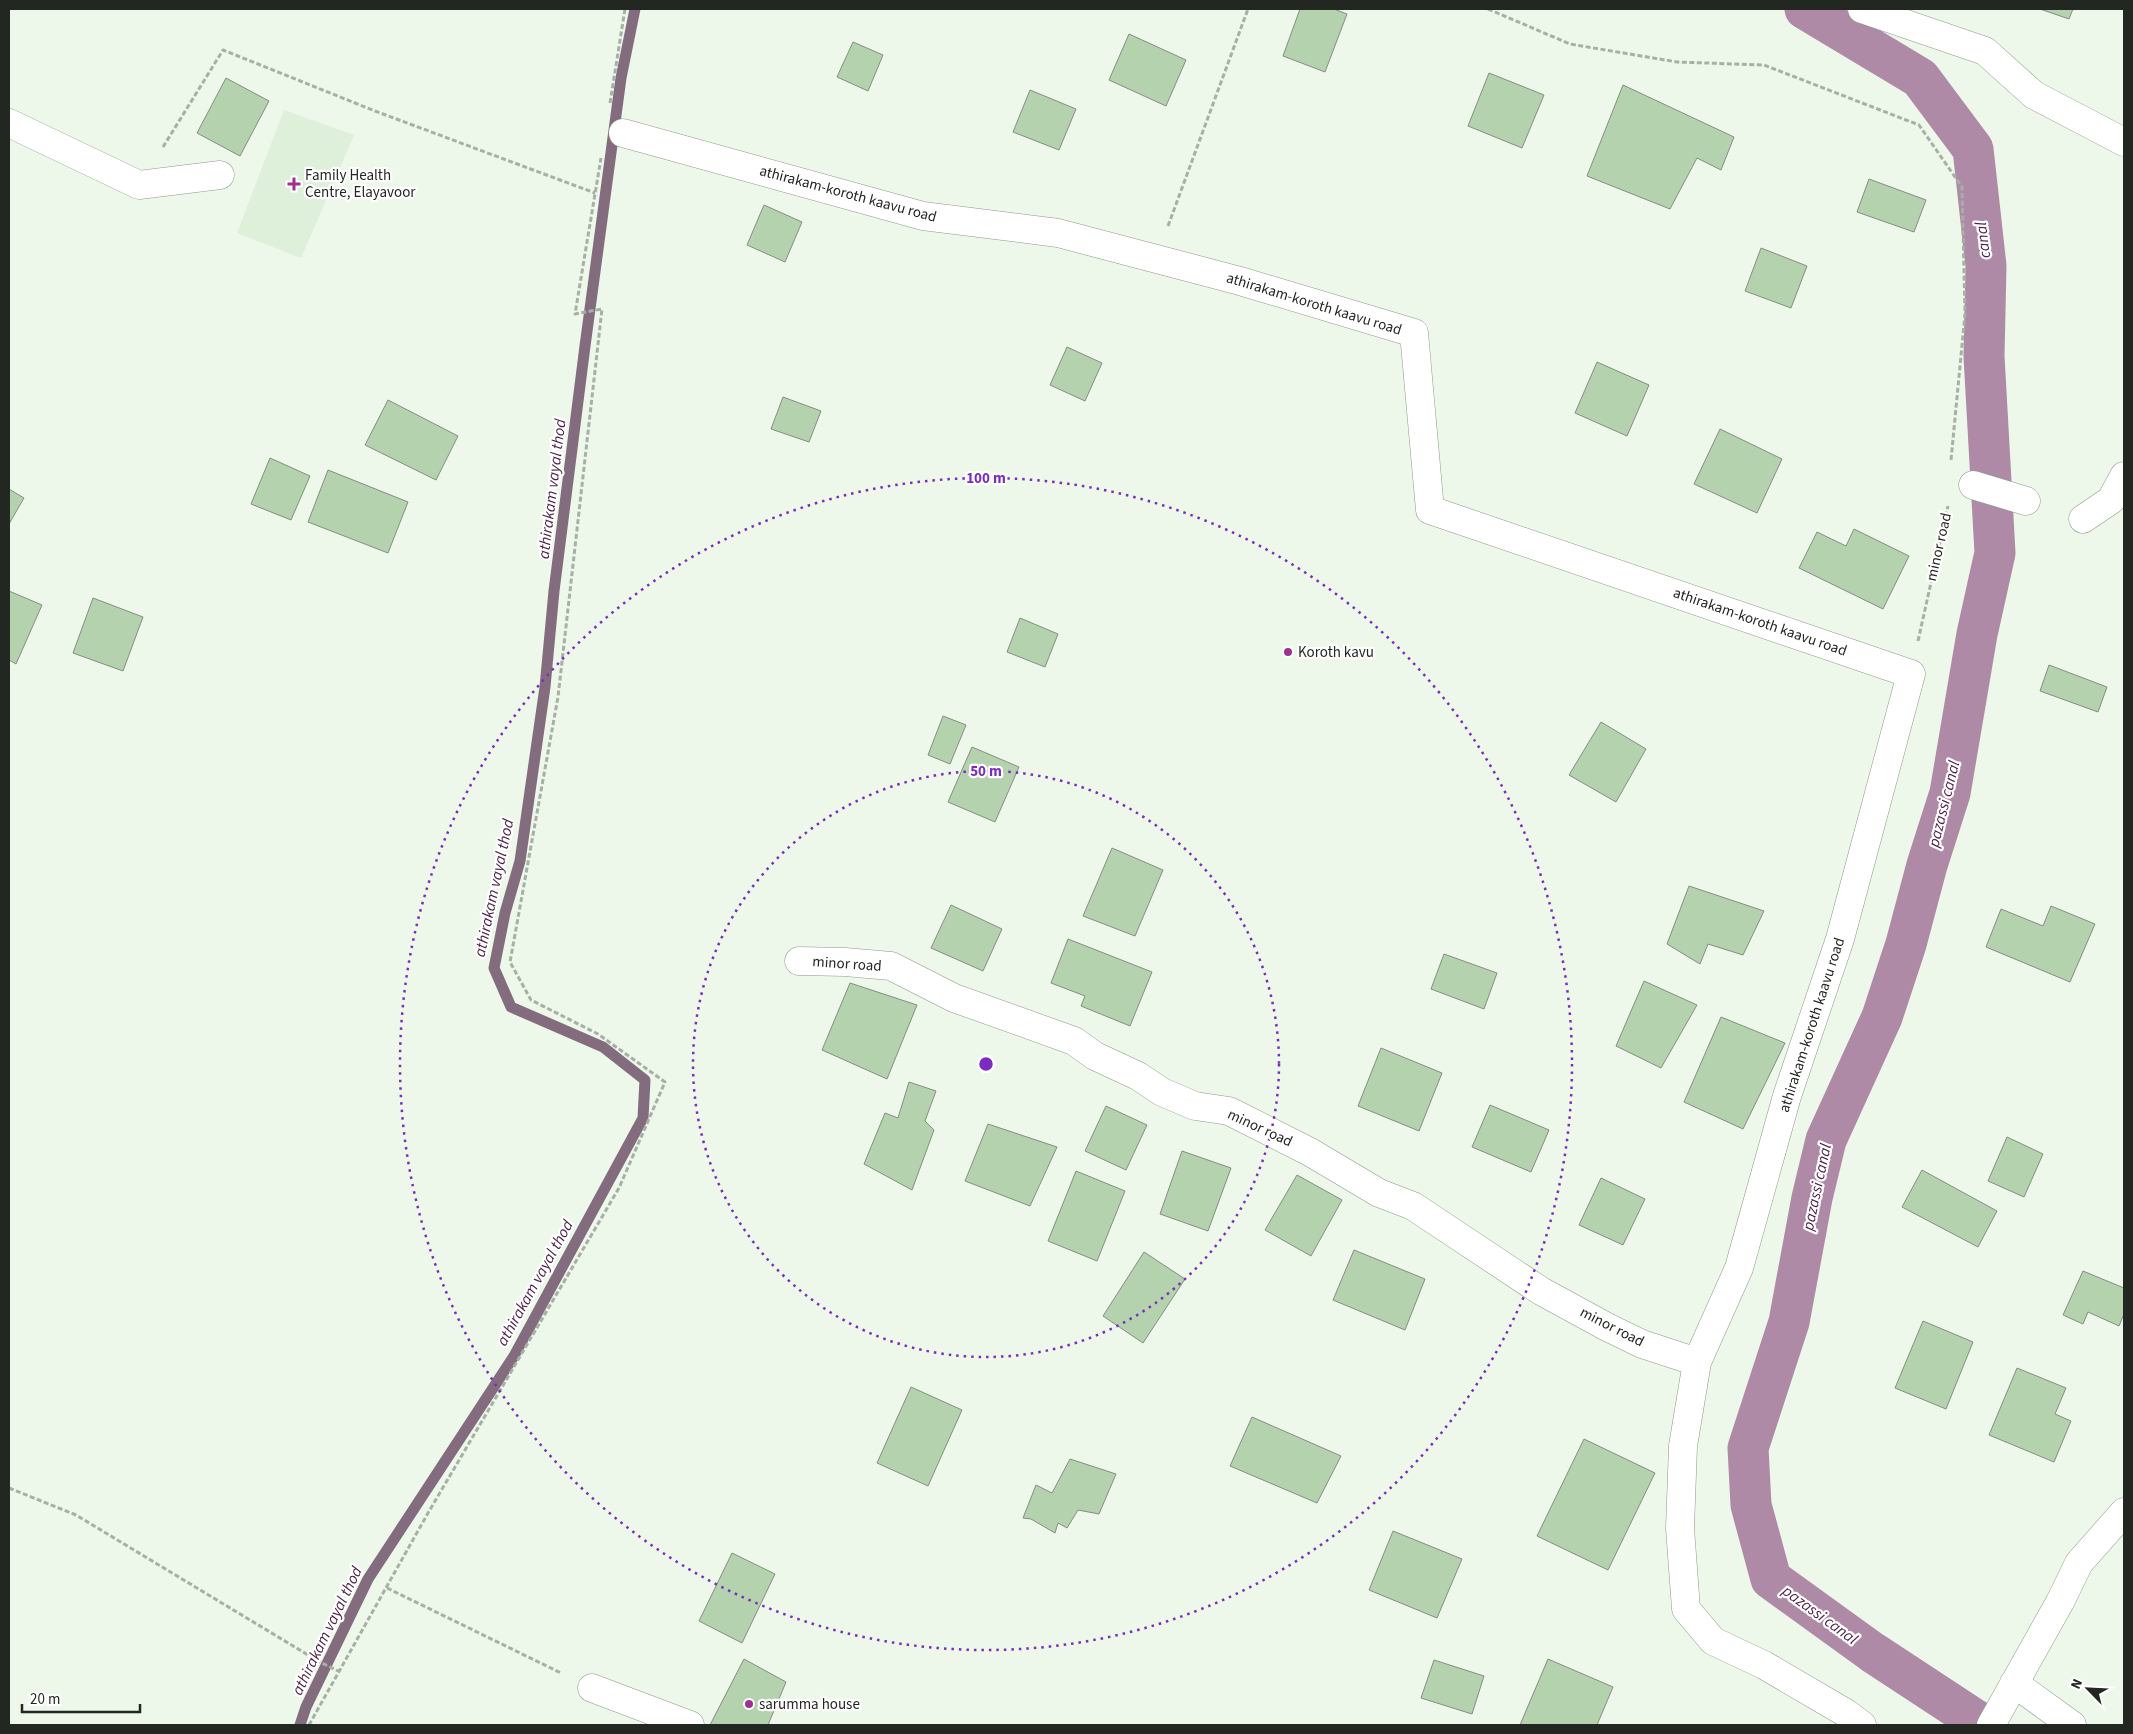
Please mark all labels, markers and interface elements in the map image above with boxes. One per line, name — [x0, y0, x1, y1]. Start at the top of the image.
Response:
street label: athirakam-koroth kaavu road — [757, 160, 939, 228]
place label: Family Health Centre, Elayavoor — [305, 165, 416, 203]
marker: Family Health Centre, Elayavoor — [287, 177, 301, 191]
water label: canal — [1970, 221, 1996, 259]
street label: athirakam-koroth kaavu road — [1224, 267, 1404, 341]
water label: athirakam vayal thod — [533, 417, 572, 560]
text: 100 m — [966, 468, 1006, 489]
street label: minor road — [1921, 511, 1957, 583]
street label: athirakam-koroth kaavu road — [1670, 582, 1850, 662]
place label: Koroth kavu — [1298, 642, 1374, 663]
marker: Koroth kavu — [1282, 646, 1294, 658]
water label: pazassi canal — [1922, 758, 1965, 850]
text: 50 m — [970, 761, 1002, 782]
water label: athirakam vayal thod — [469, 817, 519, 959]
street label: athirakam-koroth kaavu road — [1774, 935, 1850, 1115]
street label: minor road — [812, 951, 882, 977]
centre of rings — [977, 1055, 995, 1073]
street label: minor road — [1224, 1104, 1296, 1152]
water label: pazassi canal — [1797, 1142, 1837, 1233]
water label: athirakam vayal thod — [491, 1216, 579, 1350]
street label: minor road — [1576, 1302, 1648, 1352]
water label: athirakam vayal thod — [286, 1563, 368, 1699]
water label: pazassi canal — [1777, 1580, 1862, 1650]
north arrow — [2063, 1664, 2113, 1714]
text: N — [2066, 1676, 2088, 1692]
scale bar — [22, 1682, 140, 1714]
text: 20 m — [30, 1689, 60, 1710]
place label: sarumma house — [759, 1694, 860, 1715]
marker: sarumma house — [743, 1698, 755, 1710]

